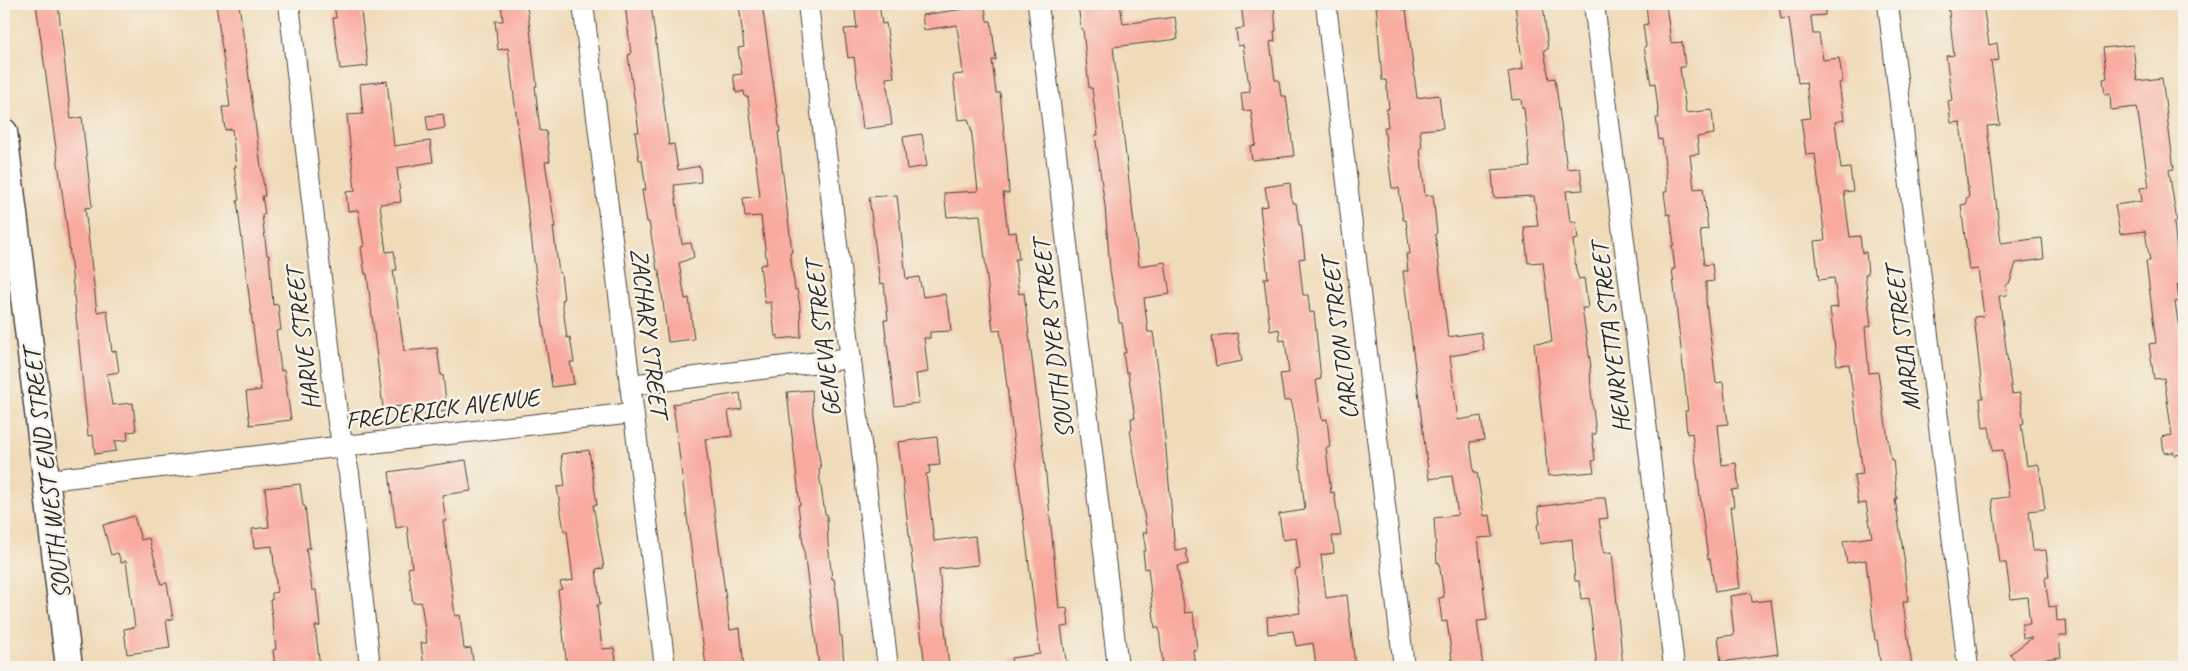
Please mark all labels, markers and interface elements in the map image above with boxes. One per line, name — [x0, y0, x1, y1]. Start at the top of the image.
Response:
street label: SOUTH DYER STREET — [1024, 232, 1081, 440]
street label: HENRYETTA STREET — [1583, 235, 1639, 435]
street label: ZACHARY STREET — [623, 246, 676, 424]
street label: CARLTON STREET — [1313, 250, 1366, 421]
street label: GENEVA STREET — [797, 253, 848, 419]
street label: MARIA STREET — [1877, 258, 1928, 413]
street label: HARVE STREET — [278, 260, 328, 412]
street label: SOUTH WEST END STREET — [15, 341, 78, 601]
street label: FREDERICK AVENUE — [344, 381, 543, 437]

